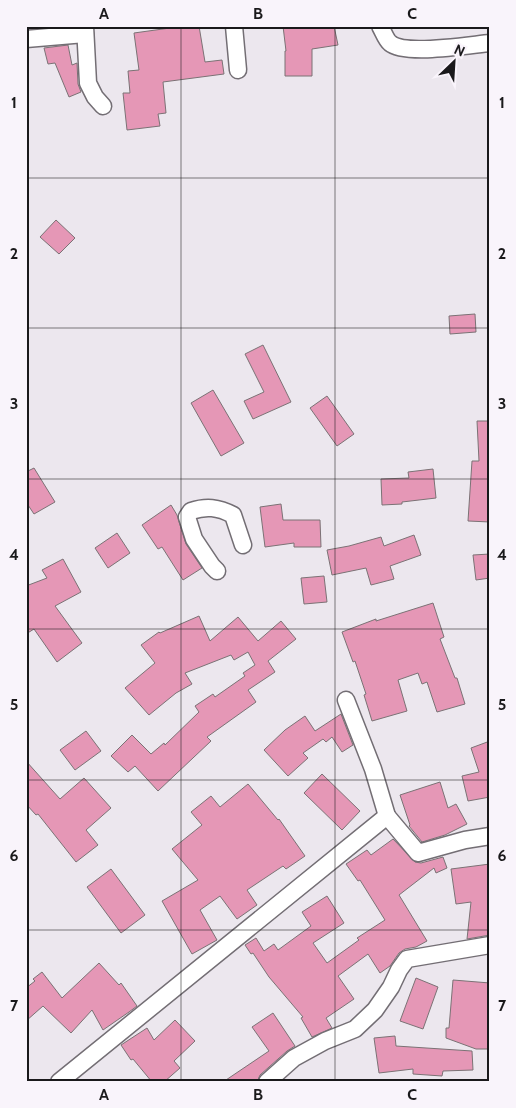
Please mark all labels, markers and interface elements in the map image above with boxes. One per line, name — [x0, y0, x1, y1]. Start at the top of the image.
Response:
text: A — [99, 4, 109, 23]
text: B — [253, 4, 263, 23]
text: C — [407, 4, 417, 23]
north arrow — [428, 38, 478, 88]
text: N — [451, 40, 468, 60]
text: 1 — [11, 93, 17, 112]
text: 1 — [499, 93, 505, 112]
text: 2 — [10, 244, 18, 263]
text: 2 — [498, 244, 506, 263]
text: 3 — [10, 394, 18, 413]
text: 3 — [498, 394, 506, 413]
text: 4 — [9, 545, 19, 564]
text: 4 — [497, 545, 507, 564]
text: 5 — [10, 695, 18, 714]
text: 5 — [498, 695, 506, 714]
text: 6 — [10, 846, 19, 865]
text: 6 — [498, 846, 507, 865]
text: 7 — [10, 996, 19, 1015]
text: 7 — [498, 996, 507, 1015]
text: A — [99, 1085, 109, 1104]
text: B — [253, 1085, 263, 1104]
text: C — [407, 1085, 417, 1104]

